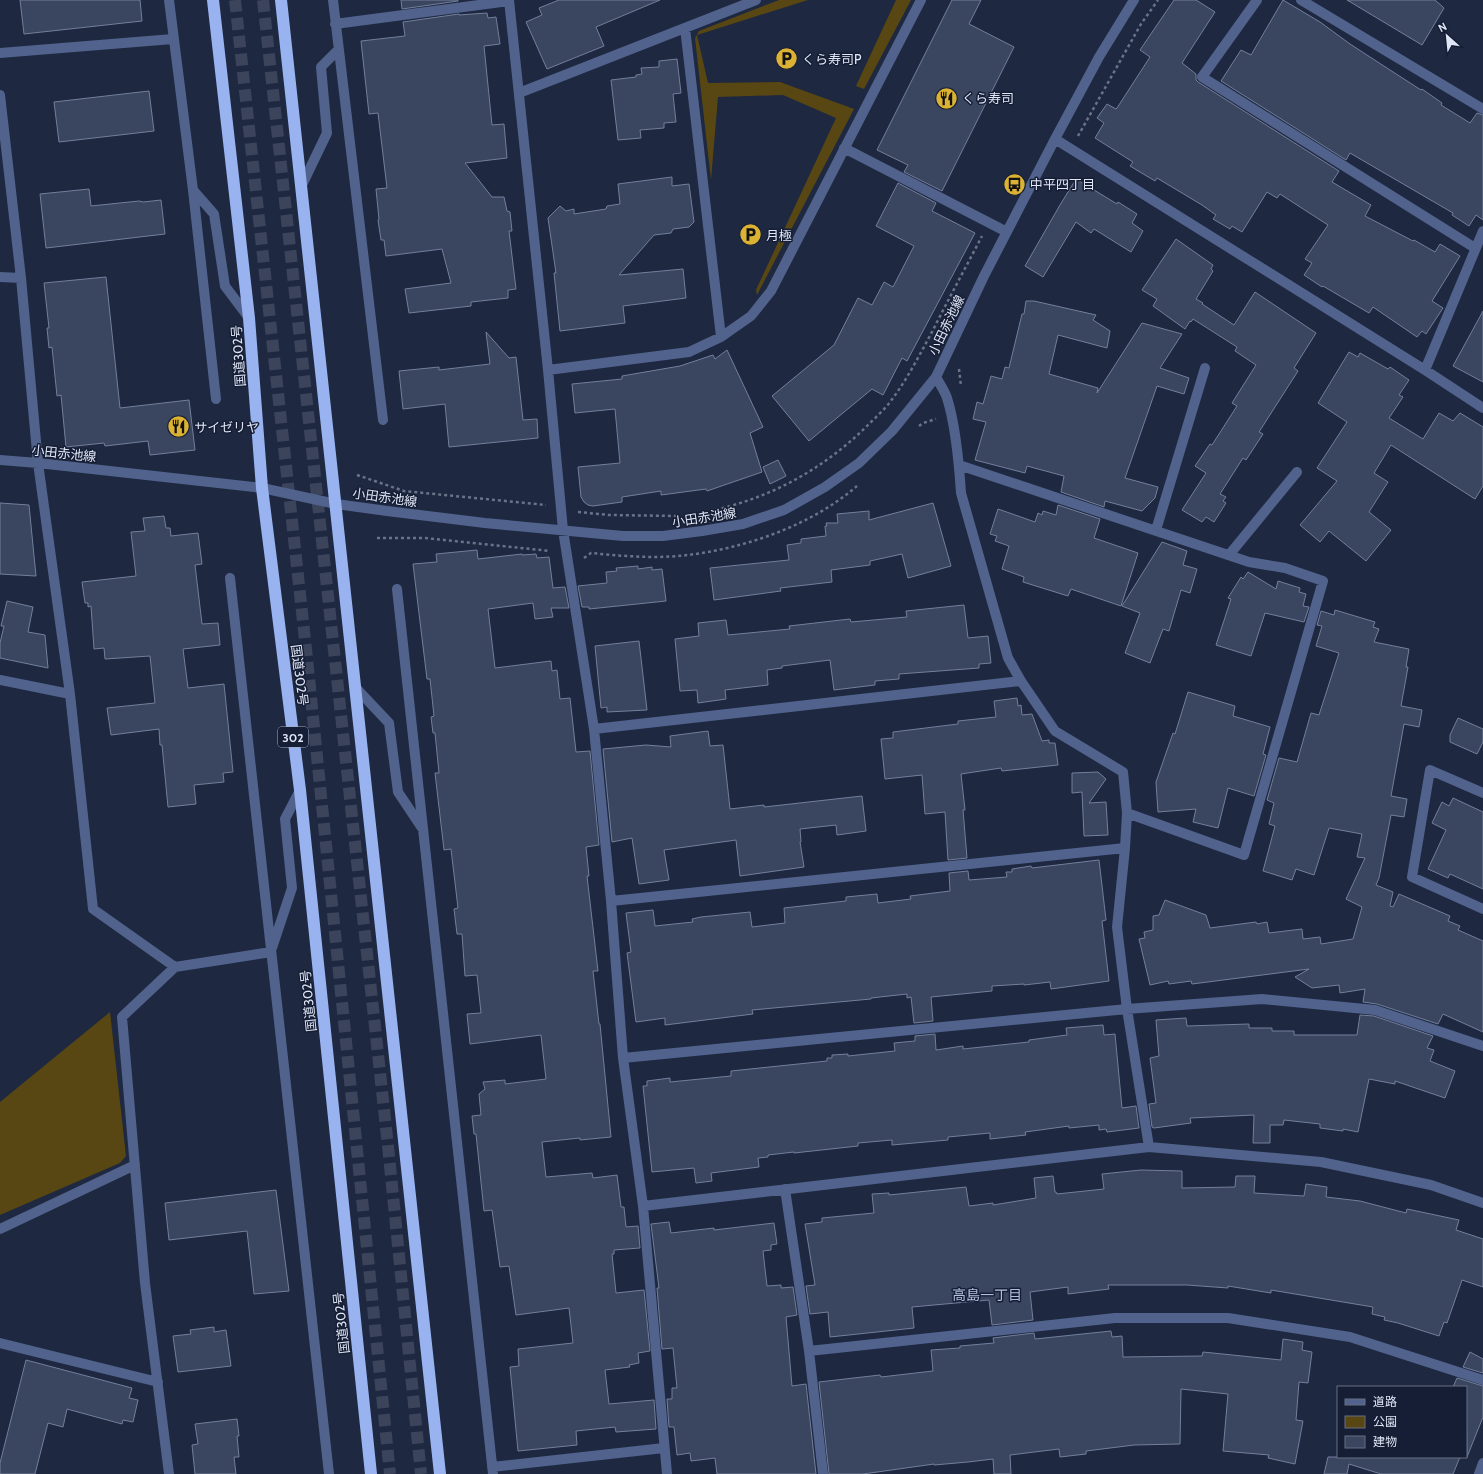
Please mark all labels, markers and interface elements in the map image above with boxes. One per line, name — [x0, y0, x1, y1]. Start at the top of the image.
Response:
north arrow — [1427, 16, 1467, 56]
text: N — [1436, 19, 1449, 35]
parking icon: くら寿司P — [773, 46, 799, 72]
place label: くら寿司P — [802, 51, 862, 67]
restaurant icon: くら寿司 — [933, 85, 959, 111]
place label: くら寿司 — [962, 90, 1014, 106]
bus stop icon: 中平四丁目 — [1002, 171, 1028, 197]
place label: 中平四丁目 — [1030, 176, 1095, 192]
parking icon: 月極 — [737, 222, 763, 248]
place label: 月極 — [766, 227, 792, 243]
street label: 小田赤池線 — [925, 292, 967, 358]
street label: 国道302号 — [228, 325, 248, 387]
restaurant icon: サイゼリヤ — [165, 414, 191, 440]
place label: サイゼリヤ — [194, 419, 259, 435]
street label: 小田赤池線 — [31, 442, 97, 464]
street label: 小田赤池線 — [352, 485, 418, 509]
street label: 小田赤池線 — [671, 504, 737, 530]
street label: 国道302号 — [288, 643, 312, 707]
road number: 302 — [278, 727, 308, 747]
street label: 国道302号 — [297, 969, 319, 1033]
district label: 高島一丁目 — [952, 1286, 1022, 1304]
street label: 国道302号 — [330, 1291, 352, 1355]
legend — [1337, 1386, 1467, 1458]
text: 道路 — [1373, 1394, 1397, 1409]
text: 公園 — [1373, 1414, 1397, 1429]
text: 建物 — [1373, 1434, 1397, 1449]

